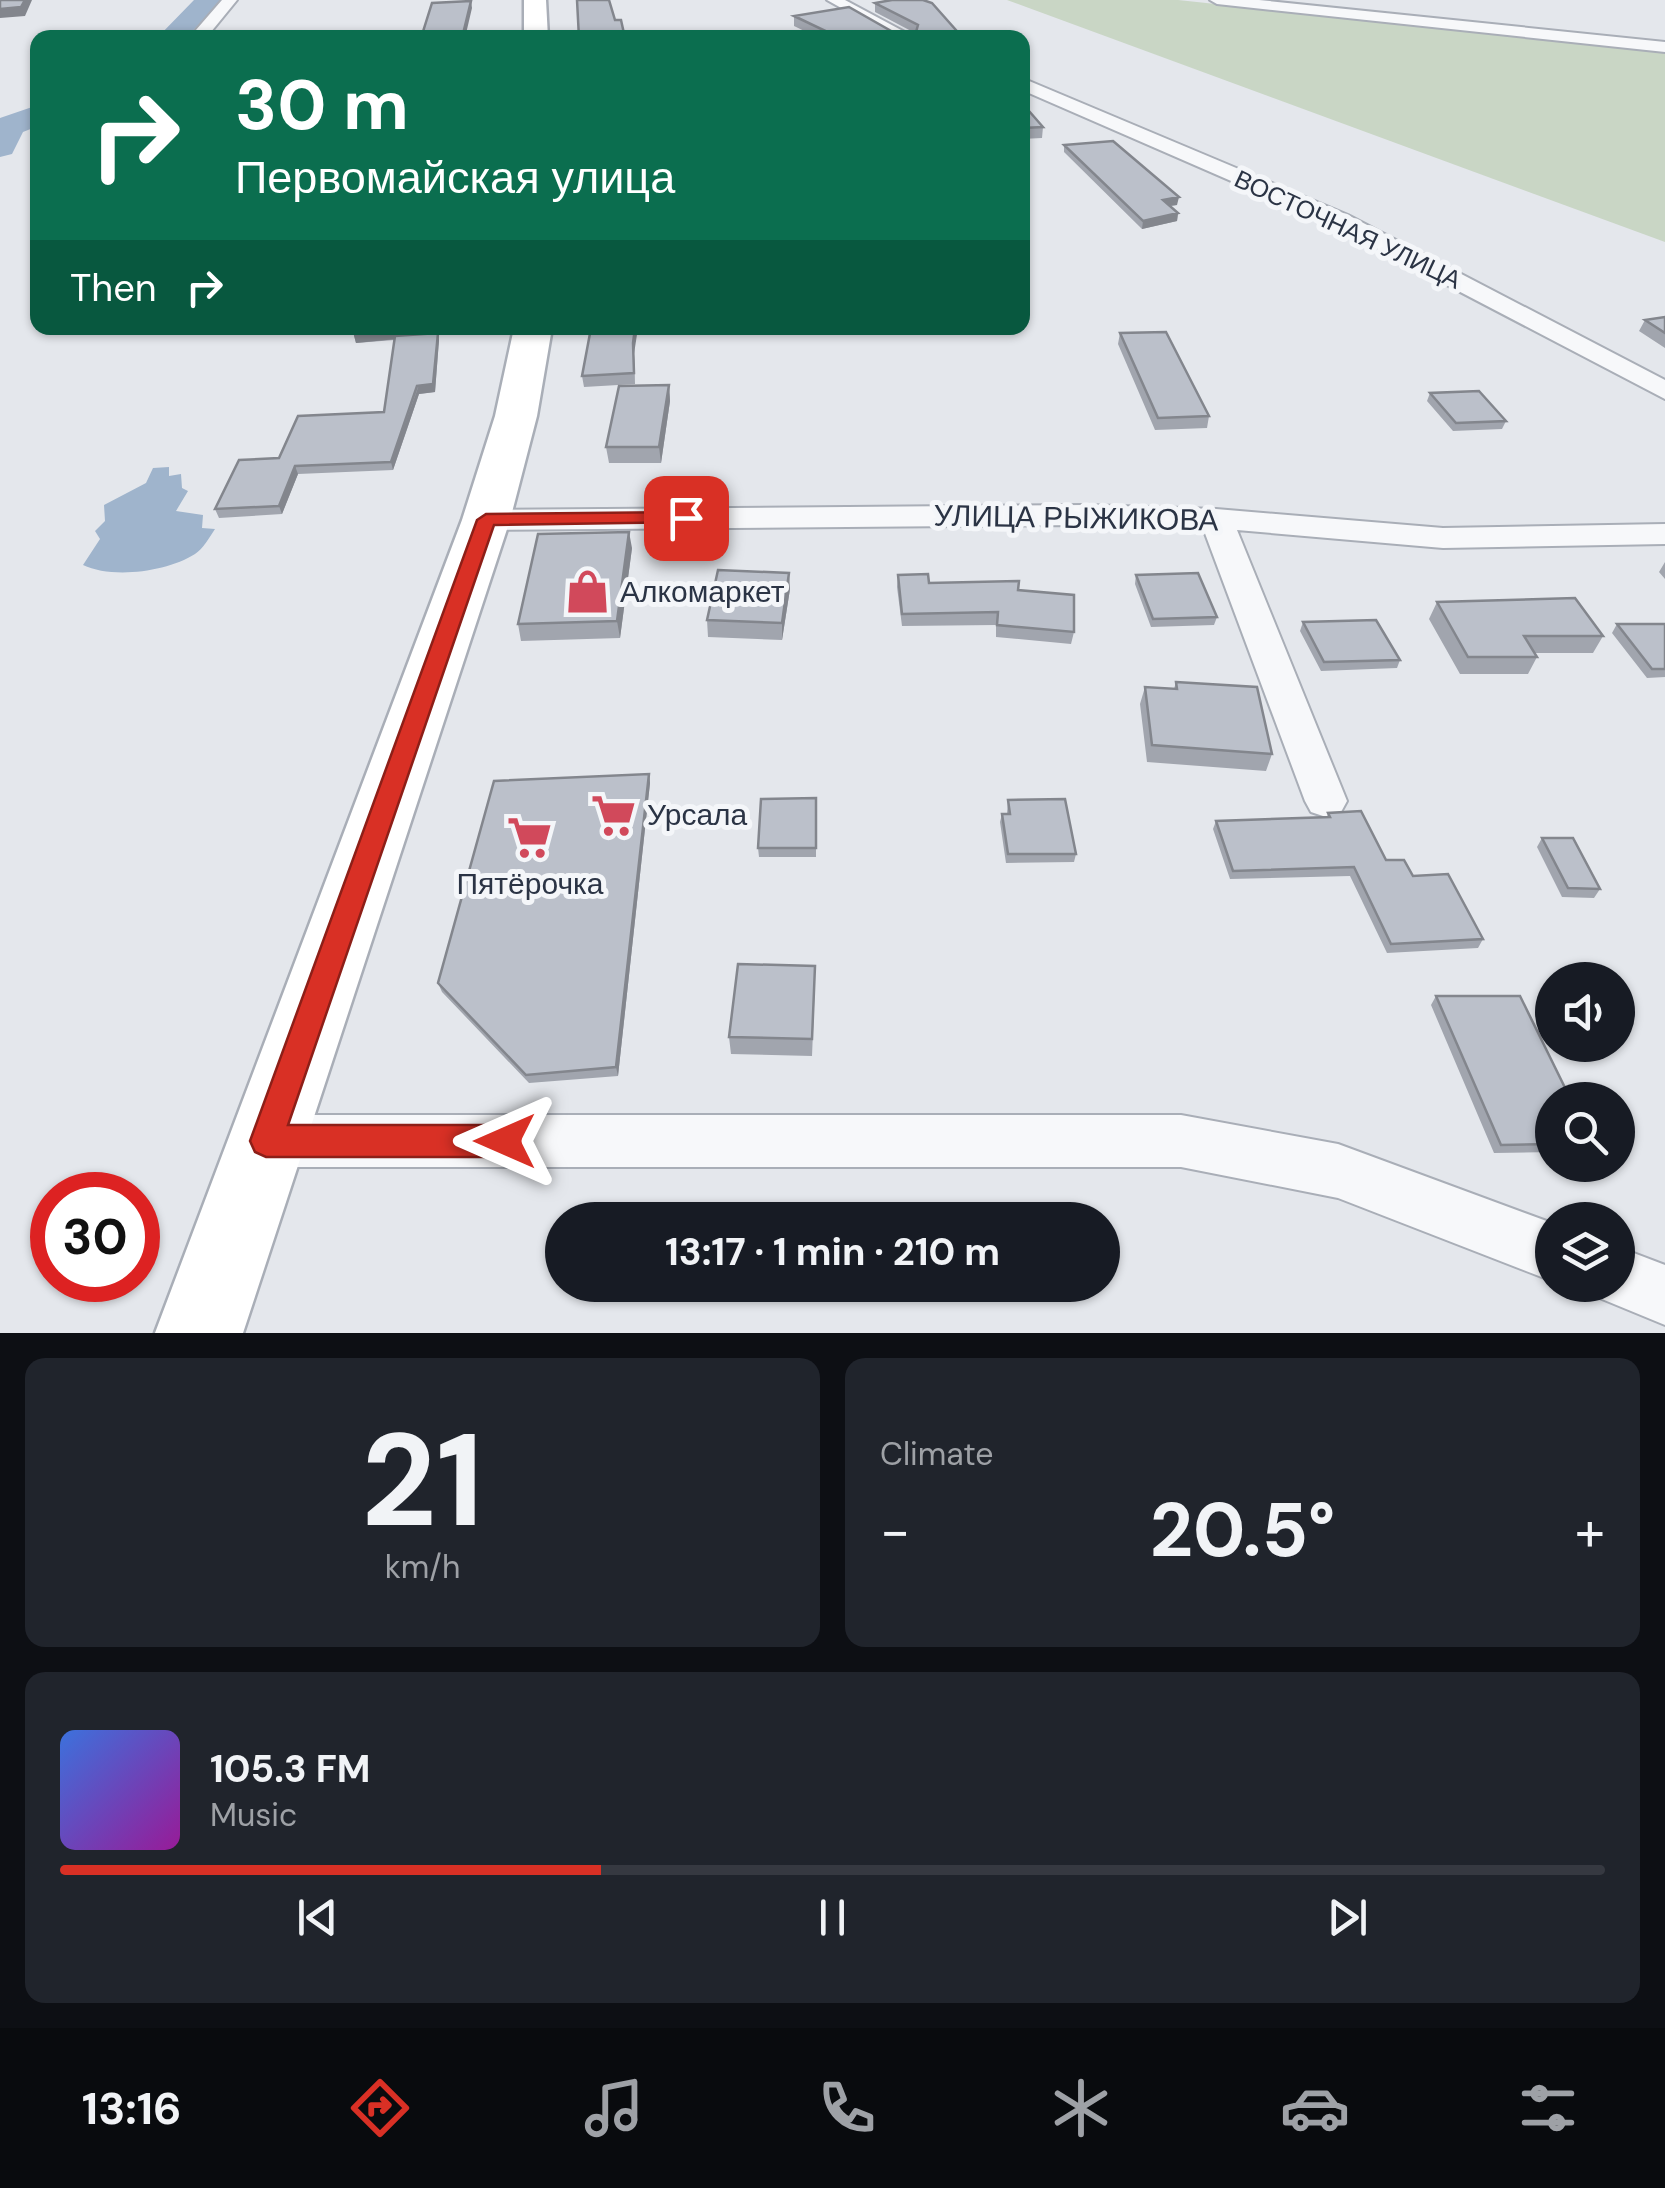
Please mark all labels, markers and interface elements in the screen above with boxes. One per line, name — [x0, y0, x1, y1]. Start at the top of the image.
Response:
text: 30 m — [235, 60, 409, 151]
icon: right — [70, 70, 200, 200]
text: Первомайская улица — [235, 148, 675, 207]
street label: ВОСТОЧНАЯ УЛИЦА — [1229, 162, 1467, 297]
icon: right — [177, 260, 232, 315]
text: Then — [70, 263, 157, 313]
pin — [644, 476, 729, 561]
icon: arrive — [659, 491, 714, 546]
street label: УЛИЦА РЫЖИКОВА — [933, 496, 1219, 539]
shop icon: Алкомаркет — [563, 568, 611, 616]
place label: Алкомаркет — [620, 572, 785, 611]
supermarket icon: Урсала — [590, 791, 638, 839]
place label: Урсала — [647, 795, 748, 834]
supermarket icon: Пятёрочка — [506, 813, 554, 861]
place label: Пятёрочка — [456, 864, 604, 903]
map controls — [1535, 962, 1635, 1302]
button: sound — [1535, 962, 1635, 1062]
button: search — [1535, 1082, 1635, 1182]
position arrow — [453, 1089, 557, 1193]
speed limit sign: 30 — [30, 1172, 160, 1302]
button: layers — [1535, 1202, 1635, 1302]
text: 13:17 · 1 min · 210 m — [665, 1227, 1000, 1277]
text: 21 — [361, 1396, 484, 1565]
text: Climate — [880, 1433, 994, 1475]
text: 20.5° — [1150, 1482, 1335, 1579]
text: − — [880, 1495, 910, 1567]
text: + — [1575, 1495, 1605, 1567]
text: km/h — [385, 1546, 460, 1588]
text: 105.3 FM — [210, 1744, 370, 1794]
text: Music — [210, 1794, 297, 1836]
icon: previous — [290, 1890, 345, 1945]
icon: pause — [805, 1890, 860, 1945]
icon: next — [1320, 1890, 1375, 1945]
icon: directions — [345, 2073, 415, 2143]
icon: music — [579, 2073, 649, 2143]
icon: phone — [812, 2073, 882, 2143]
icon: climate — [1046, 2073, 1116, 2143]
icon: car — [1280, 2073, 1350, 2143]
icon: filters — [1513, 2073, 1583, 2143]
text: 13:16 — [82, 2079, 182, 2138]

